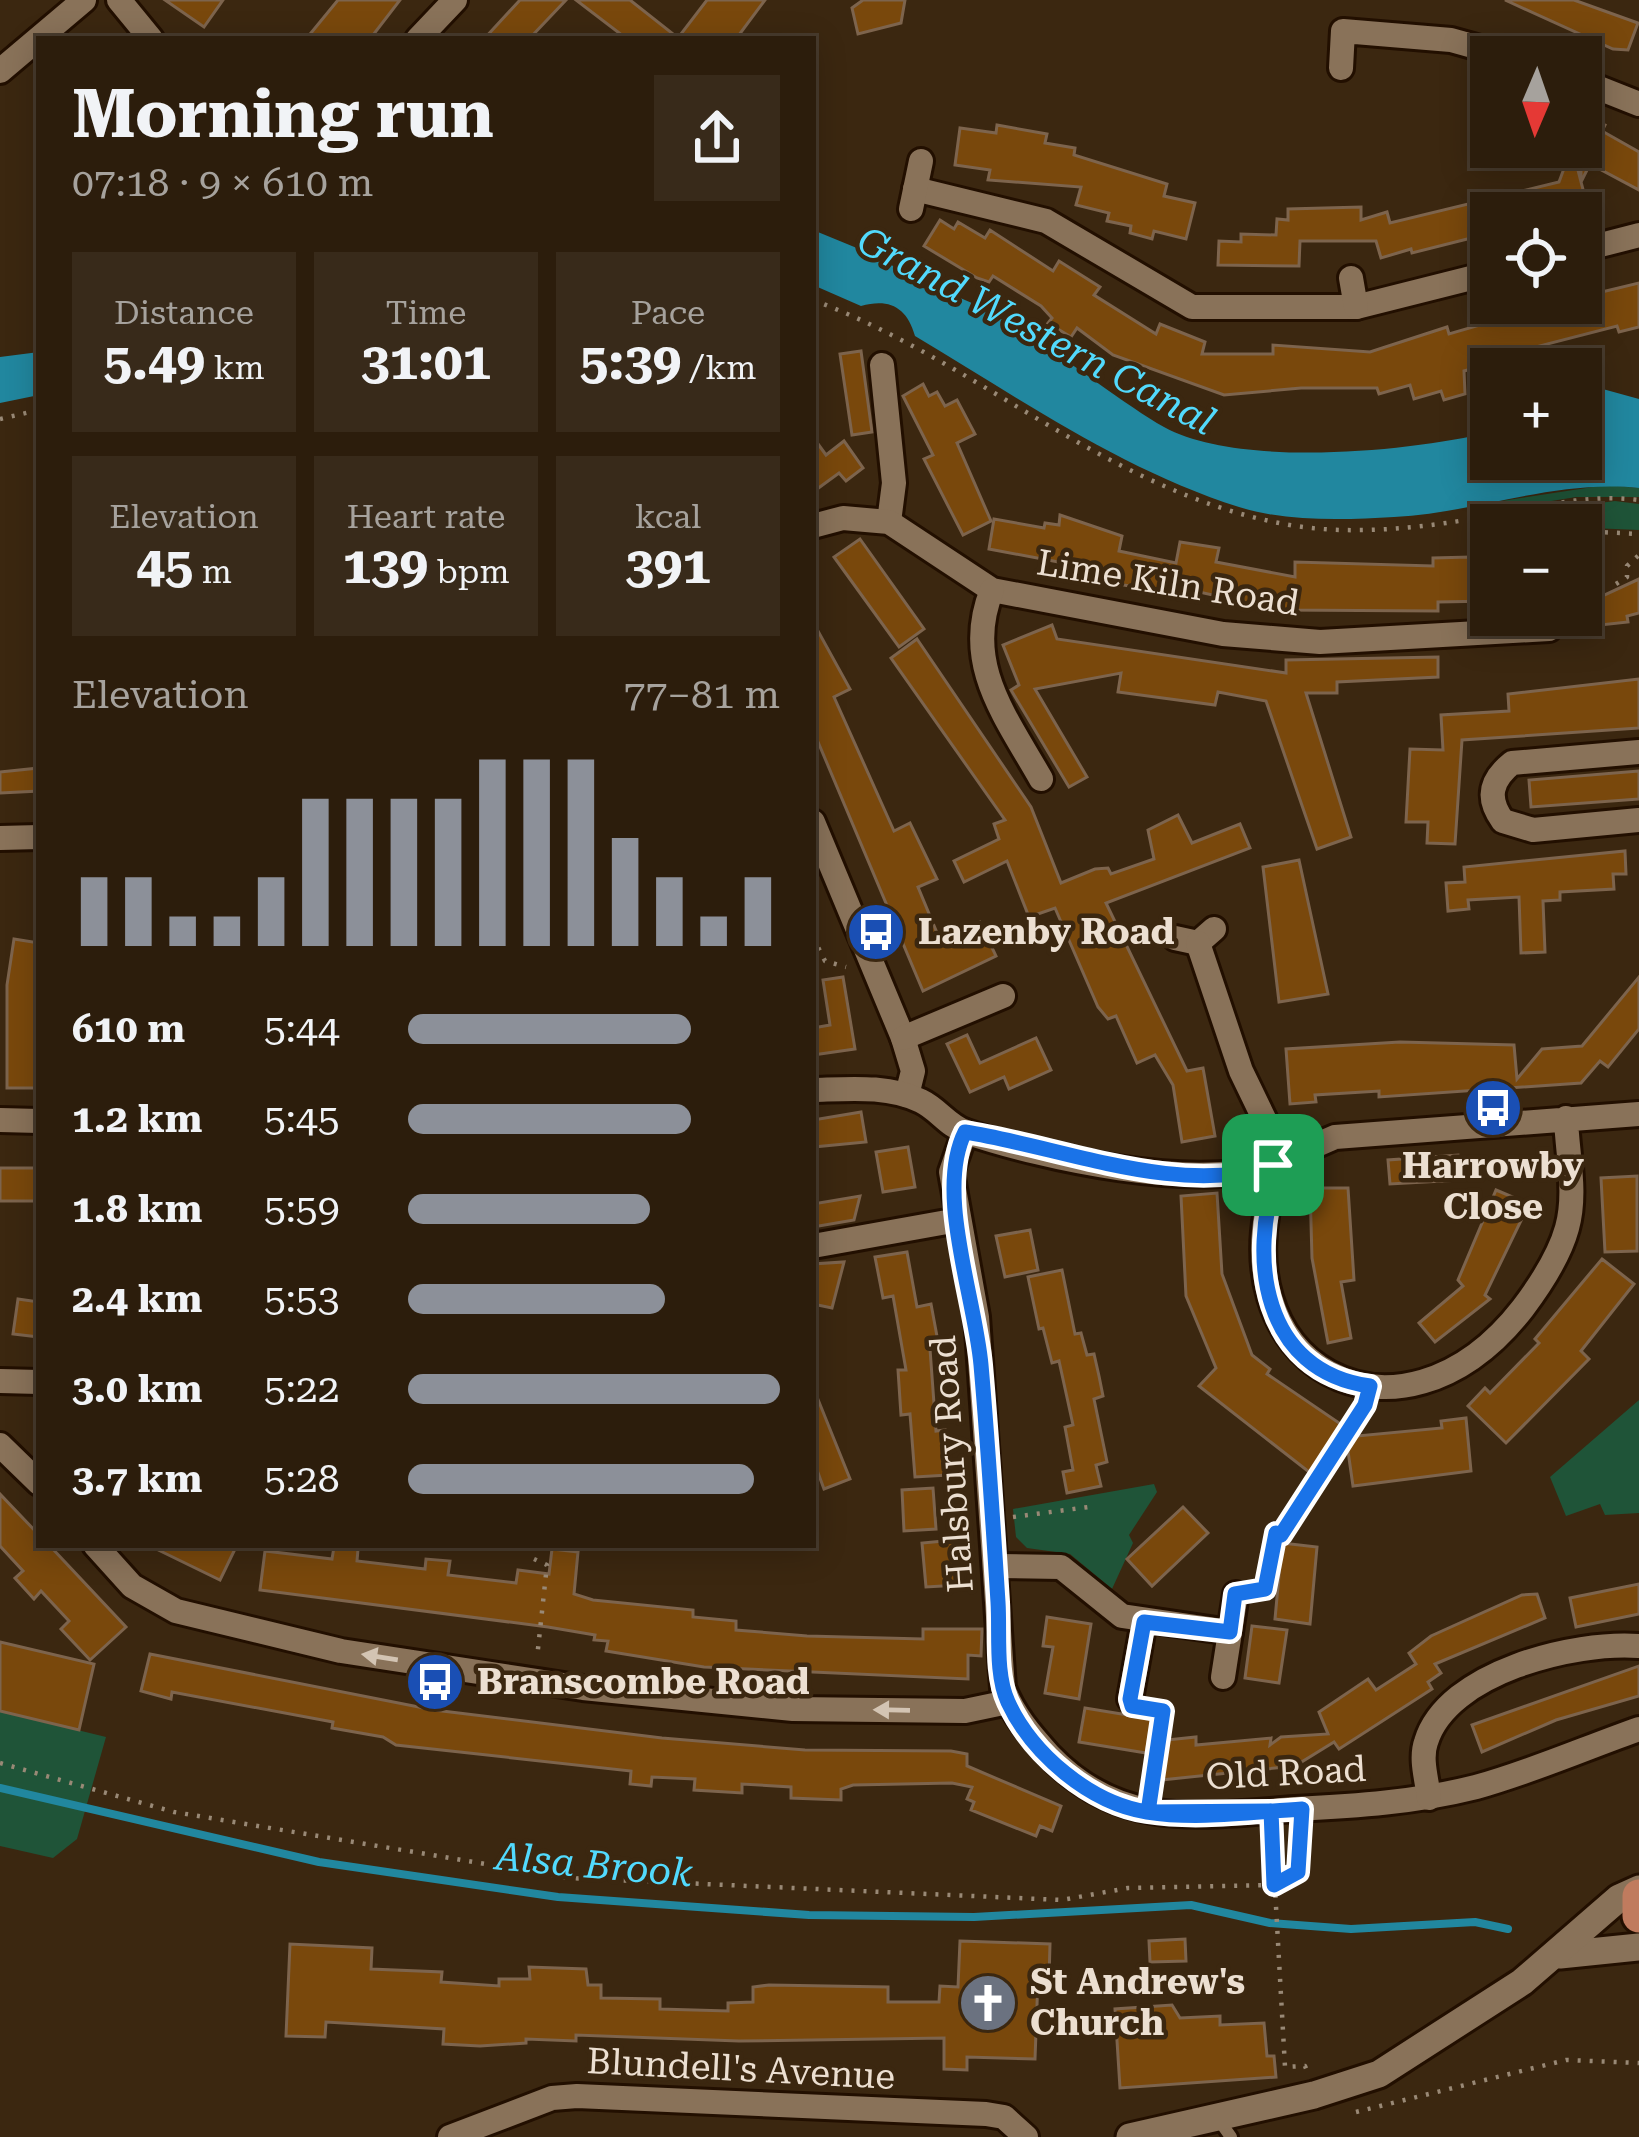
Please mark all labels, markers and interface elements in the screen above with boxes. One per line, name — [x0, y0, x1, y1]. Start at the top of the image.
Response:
north arrow — [1470, 36, 1602, 168]
map controls — [1470, 36, 1602, 636]
button: share — [654, 75, 780, 201]
text: Morning run — [72, 76, 494, 153]
text: 07:18 · 9 × 610 m — [72, 160, 373, 206]
button: locate — [1470, 192, 1602, 324]
water label: Grand Western Canal — [849, 217, 1223, 445]
text: Distance — [114, 293, 254, 332]
text: Time — [386, 293, 466, 332]
text: Pace — [631, 293, 705, 332]
text: 5.49 — [103, 332, 205, 391]
text: 31:01 — [361, 332, 491, 391]
text: 5:39 — [580, 332, 681, 391]
text: km — [205, 348, 265, 387]
text: /km — [681, 348, 756, 387]
button: + — [1470, 348, 1602, 480]
text: Elevation — [109, 497, 259, 536]
text: Heart rate — [347, 497, 505, 536]
text: kcal — [635, 497, 701, 536]
button: − — [1470, 504, 1602, 636]
text: 45 — [136, 536, 193, 595]
text: 139 — [343, 536, 428, 595]
text: 391 — [625, 536, 711, 595]
street label: Lime Kiln Road — [1034, 542, 1302, 624]
text: m — [193, 552, 232, 591]
text: bpm — [428, 552, 510, 591]
text: Elevation — [72, 672, 249, 718]
text: 77–81 m — [624, 672, 780, 718]
bus stop icon: Lazenby Road — [845, 901, 907, 963]
place label: Lazenby Road — [918, 911, 1175, 953]
text: 610 m — [72, 1006, 185, 1052]
text: 5:44 — [264, 1006, 340, 1052]
bus stop icon: Harrowby Close — [1462, 1077, 1524, 1139]
text: 1.2 km — [72, 1096, 202, 1142]
text: 5:45 — [264, 1096, 340, 1142]
pin — [1222, 1114, 1324, 1216]
icon: arrive — [1240, 1132, 1306, 1198]
place label: Harrowby Close — [1402, 1145, 1584, 1228]
text: 1.8 km — [72, 1186, 202, 1232]
text: 5:59 — [264, 1186, 340, 1232]
text: 2.4 km — [72, 1276, 202, 1322]
text: 5:53 — [264, 1276, 340, 1322]
street label: Halsbury Road — [922, 1334, 982, 1594]
text: 3.0 km — [72, 1366, 202, 1412]
text: 5:22 — [264, 1366, 340, 1412]
text: 3.7 km — [72, 1456, 202, 1502]
text: 5:28 — [264, 1456, 340, 1502]
one-way arrow — [361, 1647, 398, 1666]
bus stop icon: Branscombe Road — [404, 1651, 466, 1713]
place label: Branscombe Road — [477, 1661, 809, 1703]
one-way arrow — [872, 1700, 910, 1719]
street label: Old Road — [1205, 1748, 1367, 1798]
water label: Alsa Brook — [492, 1833, 695, 1897]
place label: St Andrew's Church — [1030, 1961, 1245, 2044]
church icon: St Andrew's Church — [957, 1972, 1019, 2034]
street label: Blundell's Avenue — [586, 2040, 896, 2098]

